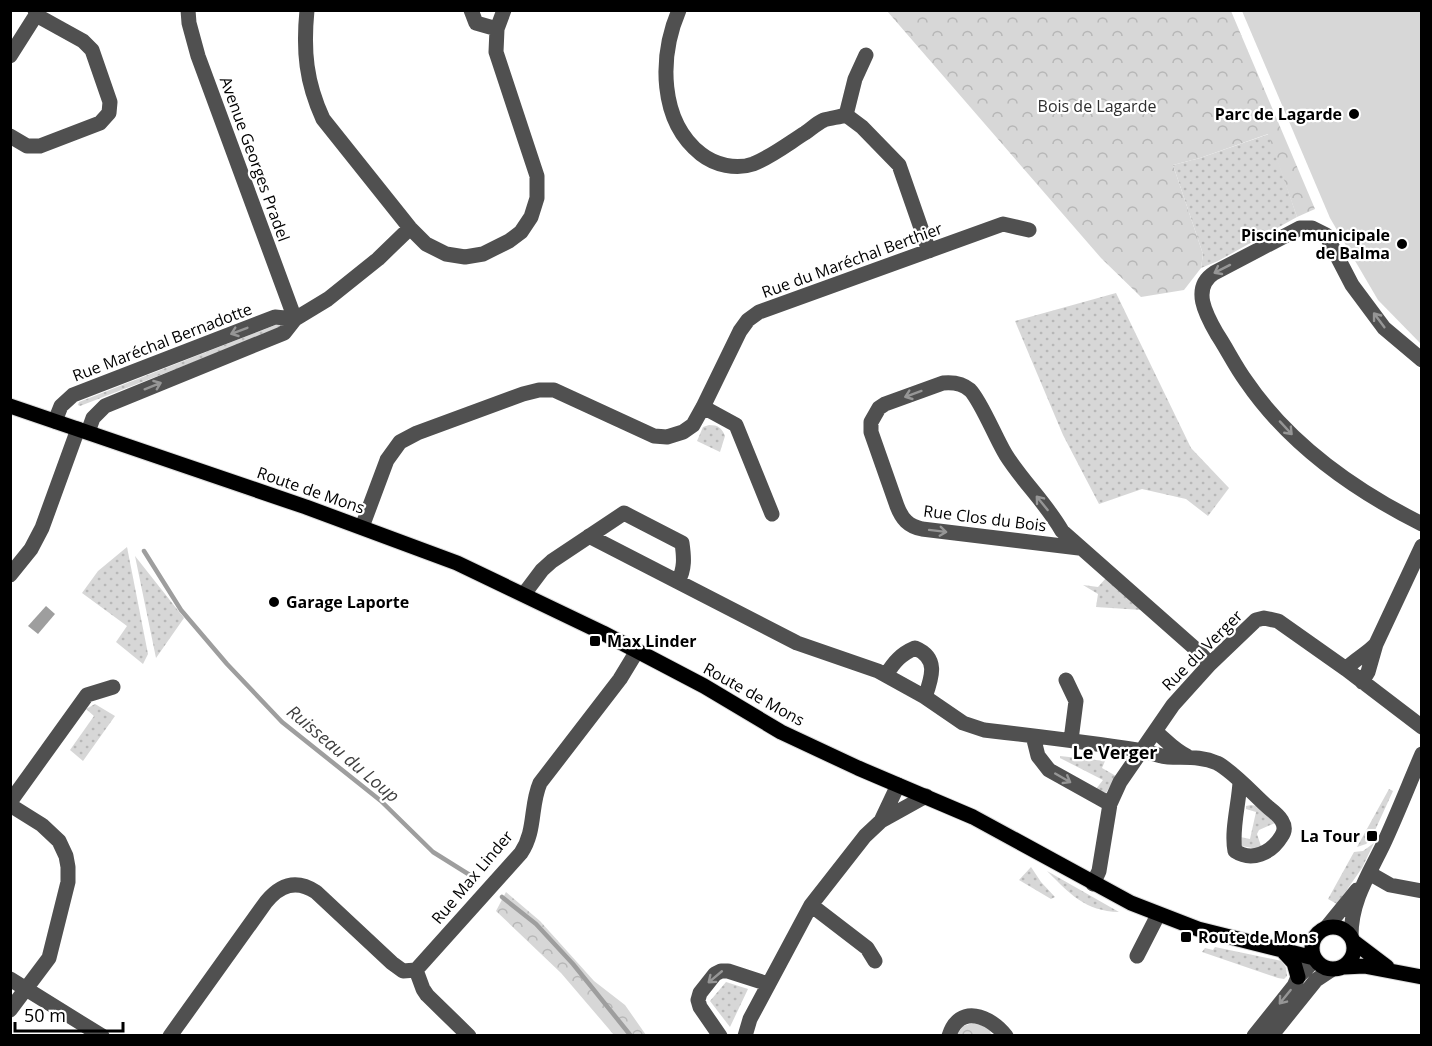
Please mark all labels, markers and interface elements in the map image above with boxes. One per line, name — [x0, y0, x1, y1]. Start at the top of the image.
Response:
street label: Avenue Georges Pradel — [215, 73, 295, 245]
park label: Bois de Lagarde — [1038, 95, 1156, 117]
place label: Parc de Lagarde — [1215, 103, 1342, 125]
marker: Parc de Lagarde — [1347, 107, 1361, 121]
street label: Rue du Maréchal Berthier — [759, 217, 946, 303]
place label: Piscine municipale de Balma — [1241, 224, 1390, 264]
marker: Piscine municipale de Balma — [1395, 237, 1409, 251]
one-way arrow — [1214, 264, 1232, 275]
street label: Rue Maréchal Bernadotte — [69, 298, 255, 386]
one-way arrow — [1372, 312, 1385, 328]
one-way arrow — [230, 326, 249, 337]
one-way arrow — [143, 380, 162, 391]
one-way arrow — [905, 389, 923, 400]
one-way arrow — [1278, 420, 1293, 435]
street label: Route de Mons — [254, 461, 368, 519]
one-way arrow — [1036, 495, 1049, 511]
street label: Rue Clos du Bois — [922, 500, 1048, 536]
one-way arrow — [928, 526, 947, 537]
place label: Garage Laporte — [286, 591, 409, 613]
marker: Garage Laporte — [267, 595, 281, 609]
street label: Rue du Verger — [1157, 604, 1248, 695]
place label: Max Linder — [607, 630, 696, 652]
marker: Max Linder — [588, 634, 602, 648]
street label: Route de Mons — [699, 657, 809, 731]
water label: Ruisseau du Loup — [282, 699, 405, 807]
district label: Le Verger — [1073, 740, 1157, 764]
one-way arrow — [1053, 773, 1071, 784]
street label: Rue Max Linder — [426, 825, 518, 929]
place label: La Tour — [1300, 825, 1360, 847]
marker: La Tour — [1365, 829, 1379, 843]
place label: Route de Mons — [1198, 926, 1317, 948]
marker: Route de Mons — [1179, 930, 1193, 944]
one-way arrow — [707, 971, 723, 984]
one-way arrow — [1278, 989, 1291, 1005]
scale bar — [15, 995, 123, 1033]
text: 50 m — [24, 1003, 66, 1027]

